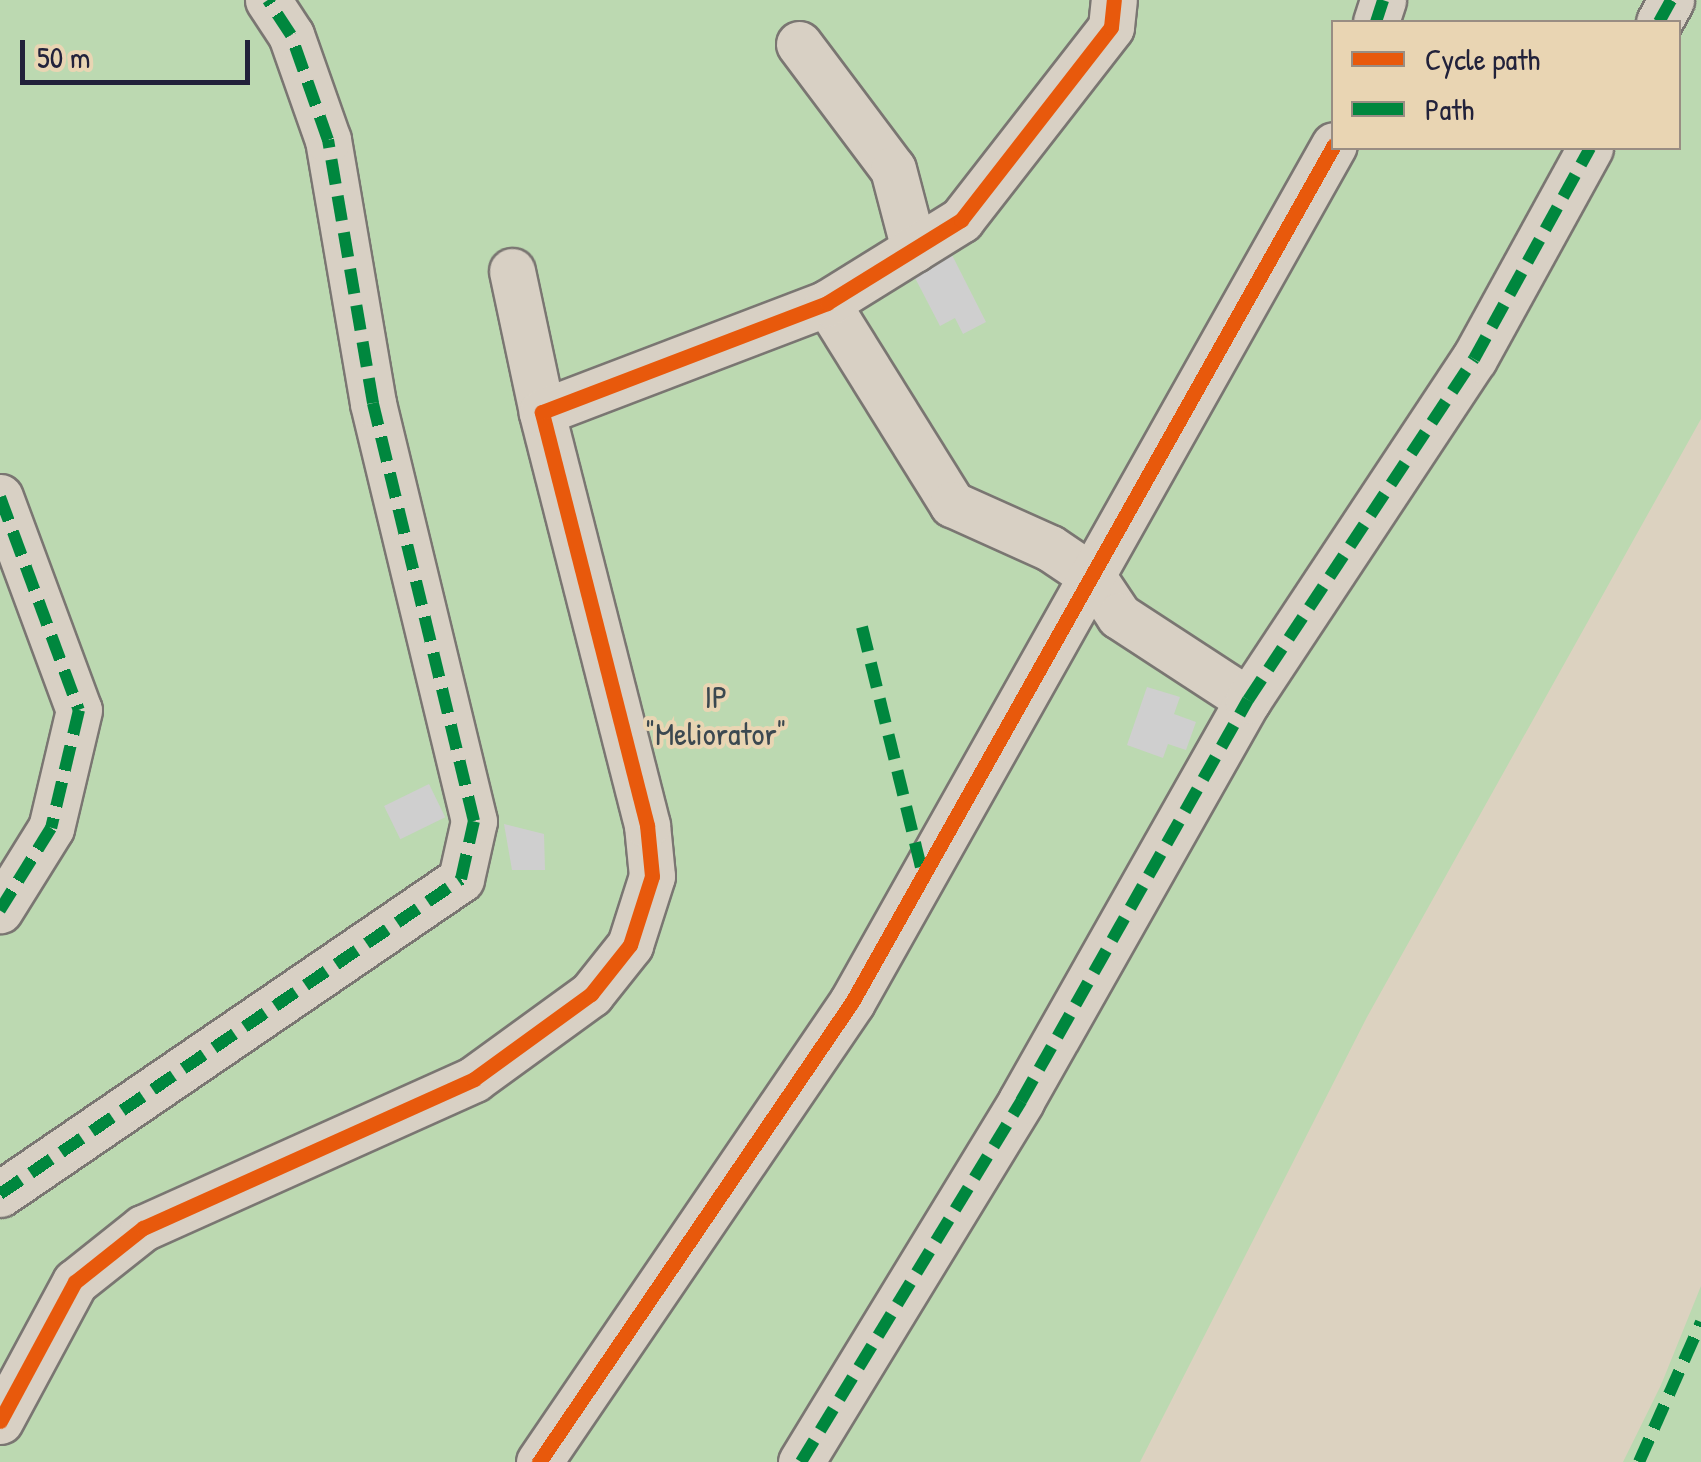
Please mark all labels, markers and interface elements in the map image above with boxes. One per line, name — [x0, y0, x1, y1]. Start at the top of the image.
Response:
scale bar — [25, 20, 255, 82]
legend — [1331, 20, 1681, 150]
text: 50 m — [37, 37, 90, 77]
text: Cycle path — [1425, 39, 1540, 79]
text: Path — [1425, 89, 1474, 129]
park label: IP "Meliorator" — [646, 679, 786, 754]

